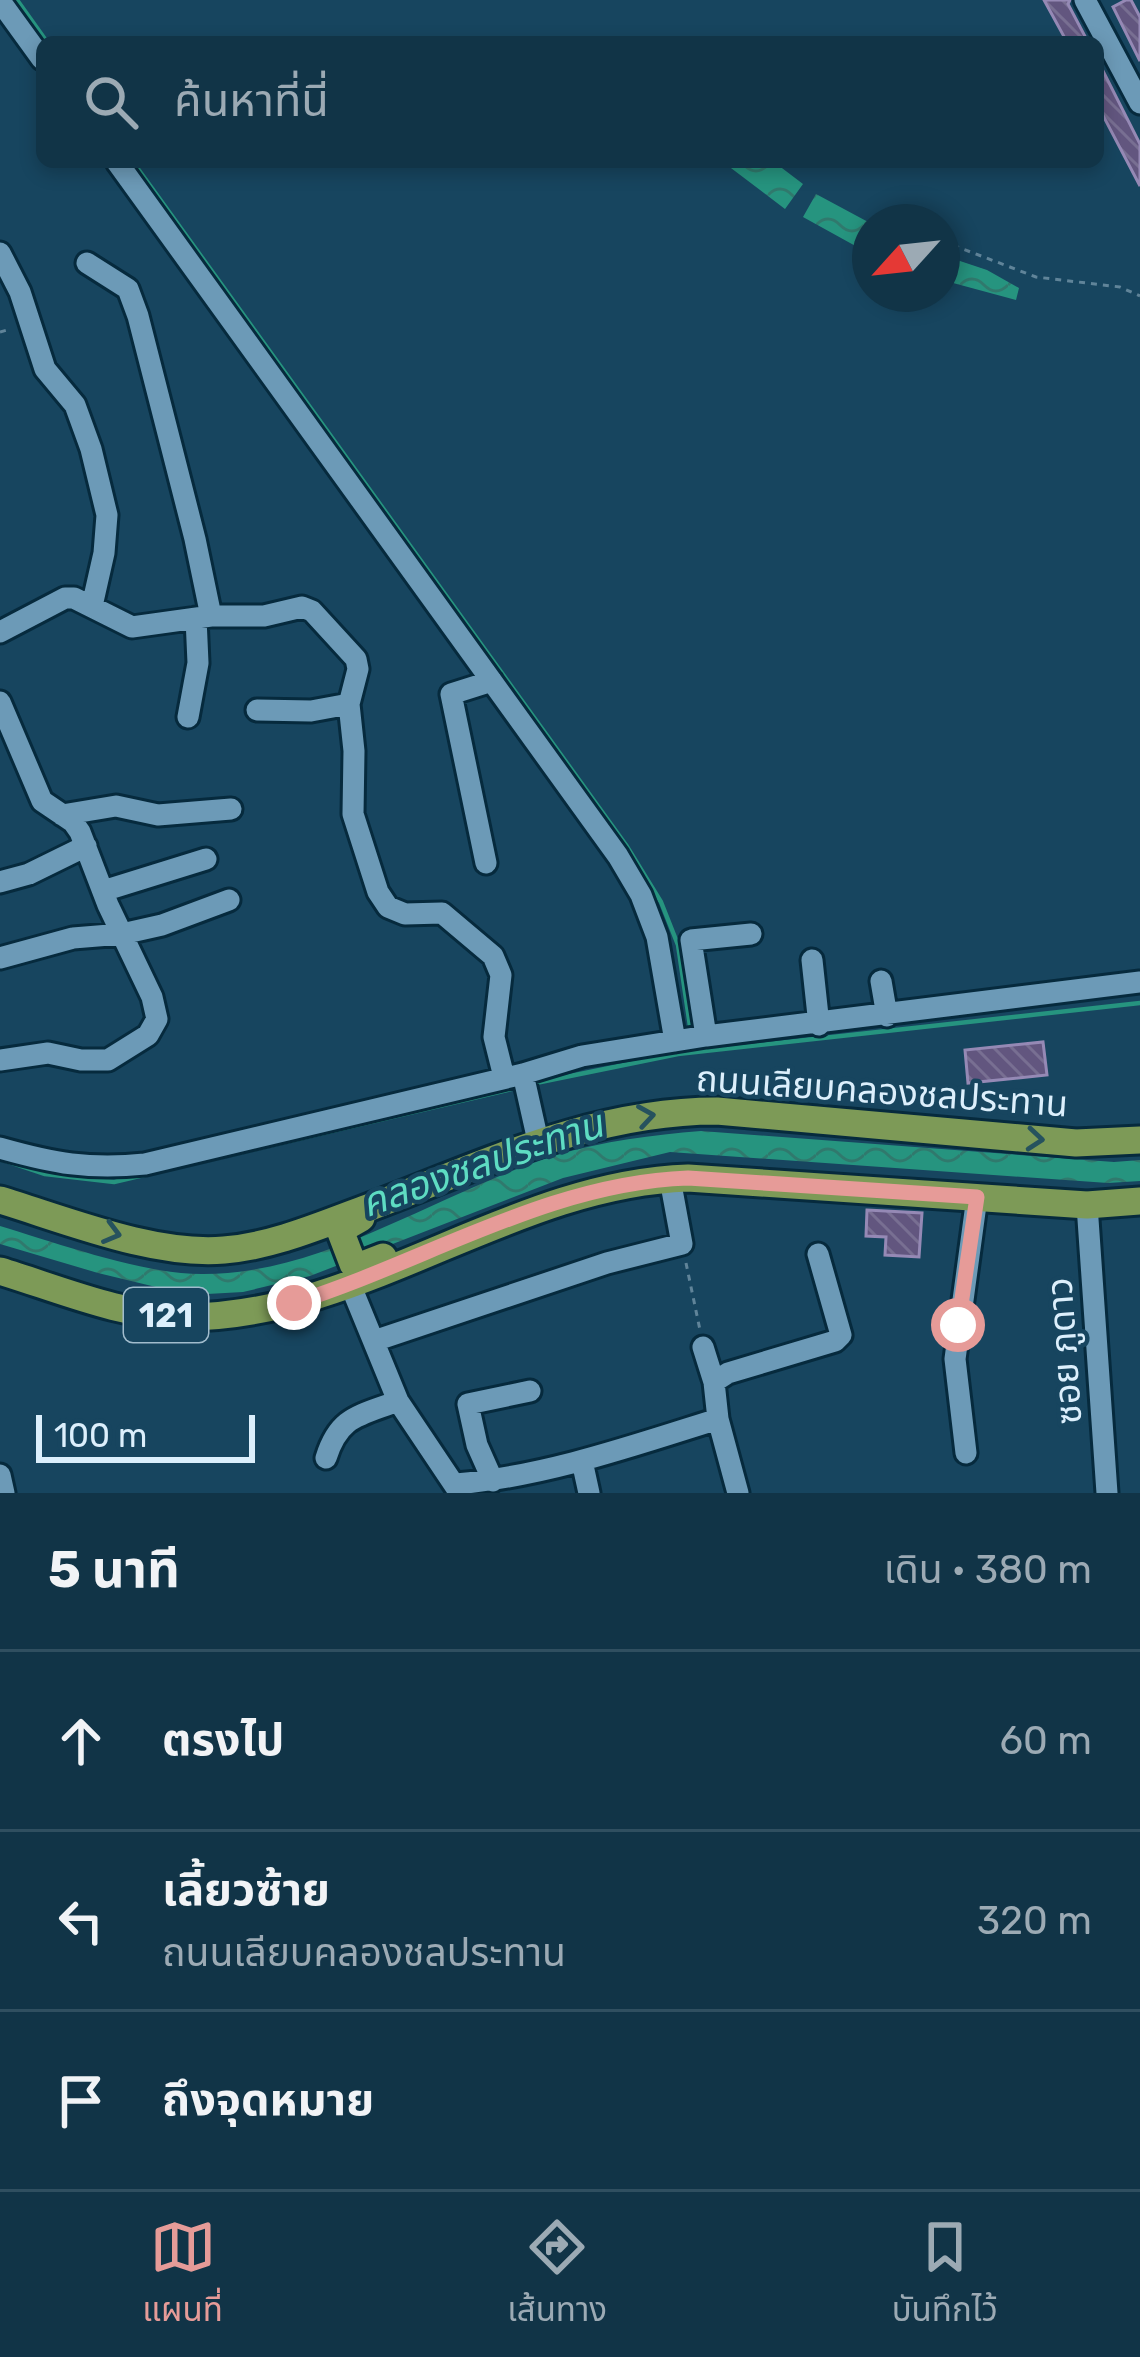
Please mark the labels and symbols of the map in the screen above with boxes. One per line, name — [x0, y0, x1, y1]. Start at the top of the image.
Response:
north arrow — [852, 204, 960, 312]
street label: ถนนเลียบคลองชลประทาน — [695, 1057, 1069, 1125]
water label: คลองชลประทาน — [355, 1100, 611, 1227]
one-way arrow — [636, 1104, 656, 1129]
one-way arrow — [1025, 1126, 1044, 1151]
one-way arrow — [101, 1218, 122, 1243]
route end — [267, 1276, 321, 1330]
street label: ซอย ภูดาว — [1037, 1276, 1091, 1426]
road number: 121 — [124, 1288, 208, 1342]
route start — [931, 1298, 985, 1352]
scale bar — [36, 1409, 255, 1462]

